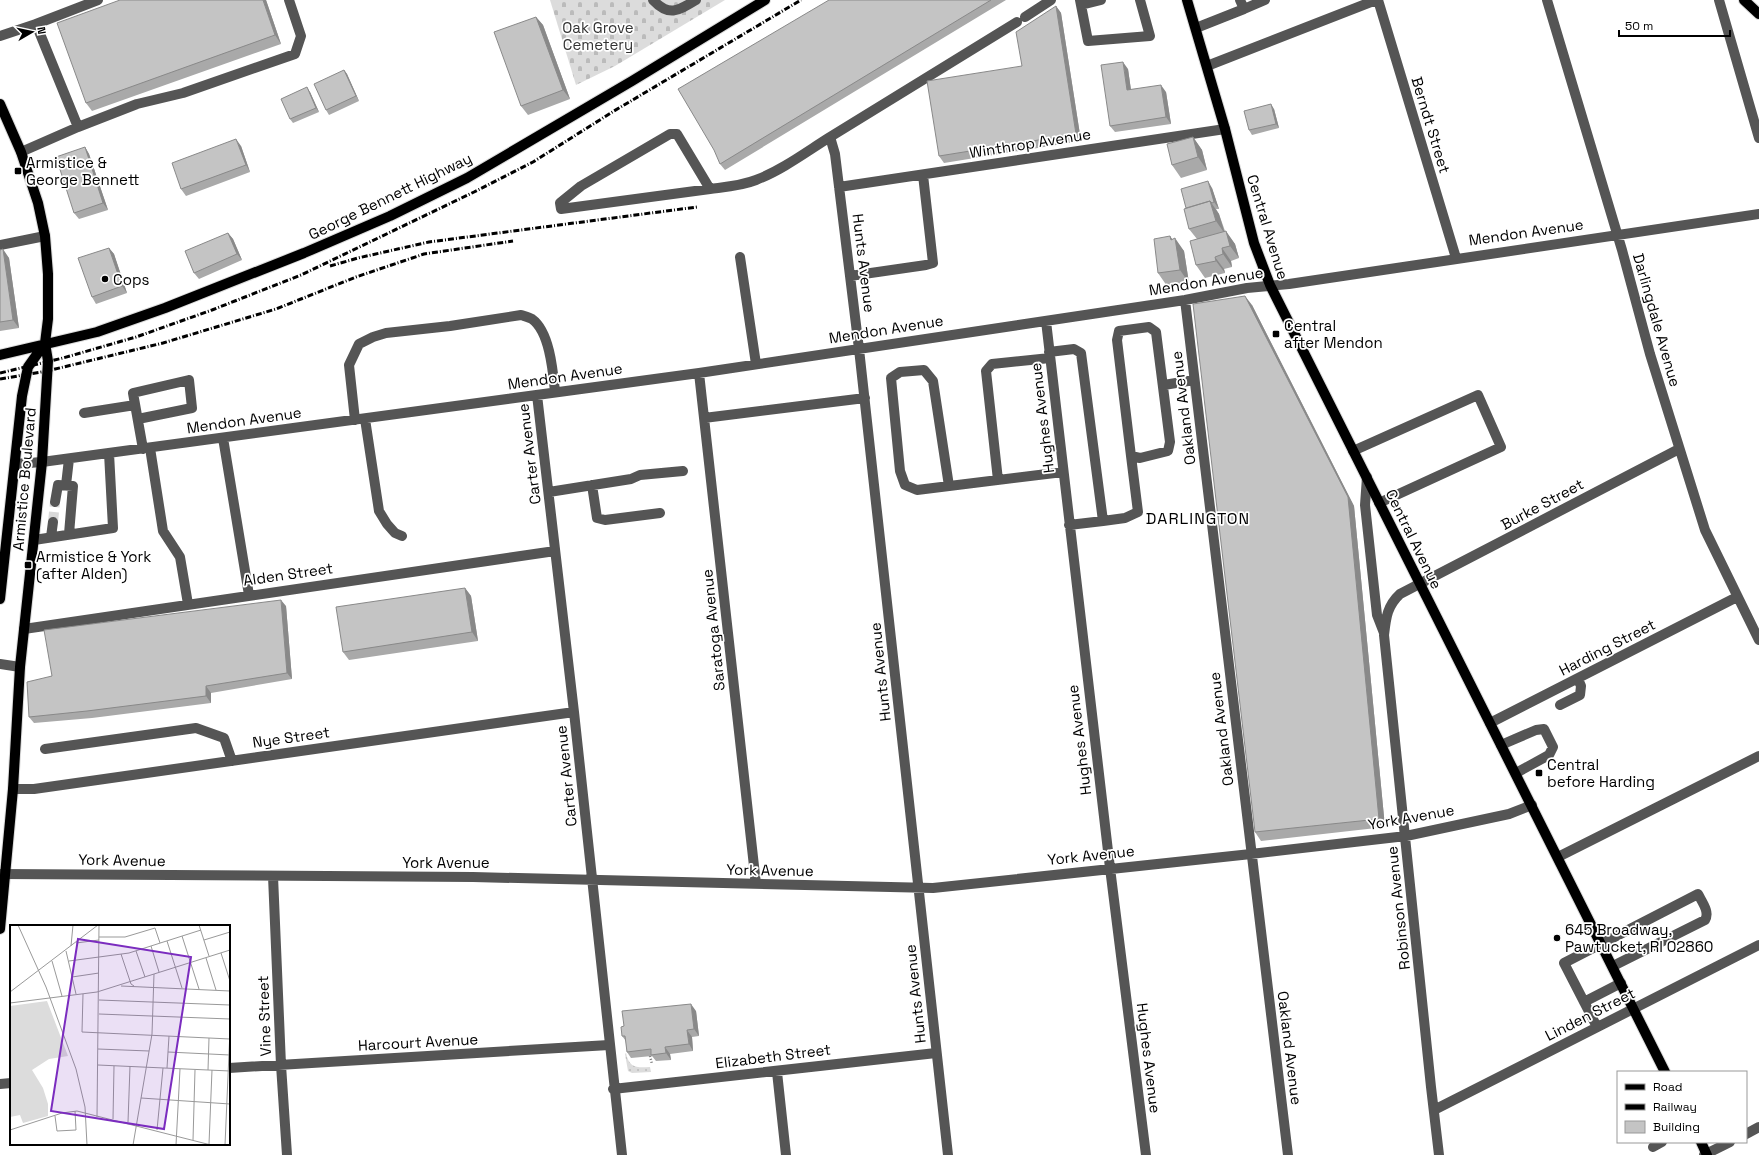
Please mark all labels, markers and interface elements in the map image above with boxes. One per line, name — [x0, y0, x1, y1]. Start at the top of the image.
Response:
north arrow — [12, 12, 52, 52]
scale bar — [1619, 12, 1730, 38]
park label: Oak Grove Cemetery — [562, 18, 634, 54]
text: 50 m — [1625, 18, 1653, 34]
text: N — [34, 26, 49, 35]
street label: Berndt Street — [1407, 74, 1455, 176]
street label: Winthrop Avenue — [968, 124, 1092, 162]
street label: George Bennett Highway — [305, 148, 475, 244]
place label: Armistice & George Bennett — [26, 153, 140, 189]
marker: Armistice & George Bennett — [13, 166, 23, 176]
street label: Central Avenue — [1243, 172, 1293, 282]
street label: Hunts Avenue — [849, 212, 880, 314]
street label: Mendon Avenue — [1467, 215, 1585, 249]
street label: Darlingdale Avenue — [1629, 251, 1685, 389]
street label: Mendon Avenue — [1147, 263, 1265, 299]
place label: Cops — [113, 270, 150, 289]
marker: Cops — [100, 274, 110, 284]
street label: Mendon Avenue — [827, 311, 945, 347]
place label: Central after Mendon — [1284, 316, 1383, 352]
marker: Central after Mendon — [1271, 329, 1281, 339]
street label: Oakland Avenue — [1167, 350, 1199, 466]
street label: Mendon Avenue — [506, 359, 624, 393]
street label: Hughes Avenue — [1026, 362, 1058, 474]
street label: Carter Avenue — [513, 402, 545, 506]
street label: Mendon Avenue — [185, 403, 303, 437]
street label: Armistice Boulevard — [8, 407, 40, 551]
street label: Burke Street — [1497, 474, 1587, 534]
street label: Central Avenue — [1382, 486, 1446, 592]
district label: DARLINGTON — [1146, 508, 1250, 529]
place label: Armistice & York (after Alden) — [36, 547, 151, 584]
street label: Alden Street — [242, 558, 334, 590]
marker: Armistice & York (after Alden) — [23, 560, 33, 570]
street label: Saratoga Avenue — [697, 568, 729, 692]
street label: Harding Street — [1556, 614, 1658, 679]
street label: Hunts Avenue — [865, 621, 895, 722]
street label: Oakland Avenue — [1205, 671, 1237, 787]
street label: Hughes Avenue — [1063, 684, 1095, 796]
street label: Nye Street — [251, 722, 331, 752]
street label: Carter Avenue — [551, 724, 581, 828]
place label: Central before Harding — [1547, 755, 1655, 791]
marker: Central before Harding — [1534, 768, 1544, 778]
street label: York Avenue — [1366, 800, 1456, 834]
street label: York Avenue — [1047, 841, 1136, 869]
street label: Robinson Avenue — [1382, 845, 1414, 971]
street label: York Avenue — [78, 850, 166, 870]
street label: York Avenue — [402, 853, 490, 872]
street label: York Avenue — [726, 860, 814, 880]
place label: 645 Broadway, Pawtucket, RI 02860 — [1565, 920, 1713, 956]
inset map — [10, 925, 230, 1145]
marker: 645 Broadway, Pawtucket, RI 02860 — [1552, 933, 1562, 943]
street label: Hunts Avenue — [900, 943, 930, 1044]
street label: Vine Street — [253, 975, 275, 1057]
street label: Linden Street — [1542, 983, 1638, 1045]
street label: Oakland Avenue — [1274, 990, 1306, 1106]
street label: Hughes Avenue — [1133, 1002, 1165, 1114]
street label: Harcourt Avenue — [357, 1029, 479, 1055]
street label: Elizabeth Street — [714, 1039, 832, 1073]
legend — [1617, 1071, 1747, 1143]
text: Road — [1653, 1079, 1682, 1095]
text: Railway — [1653, 1099, 1697, 1115]
text: Building — [1653, 1119, 1700, 1135]

